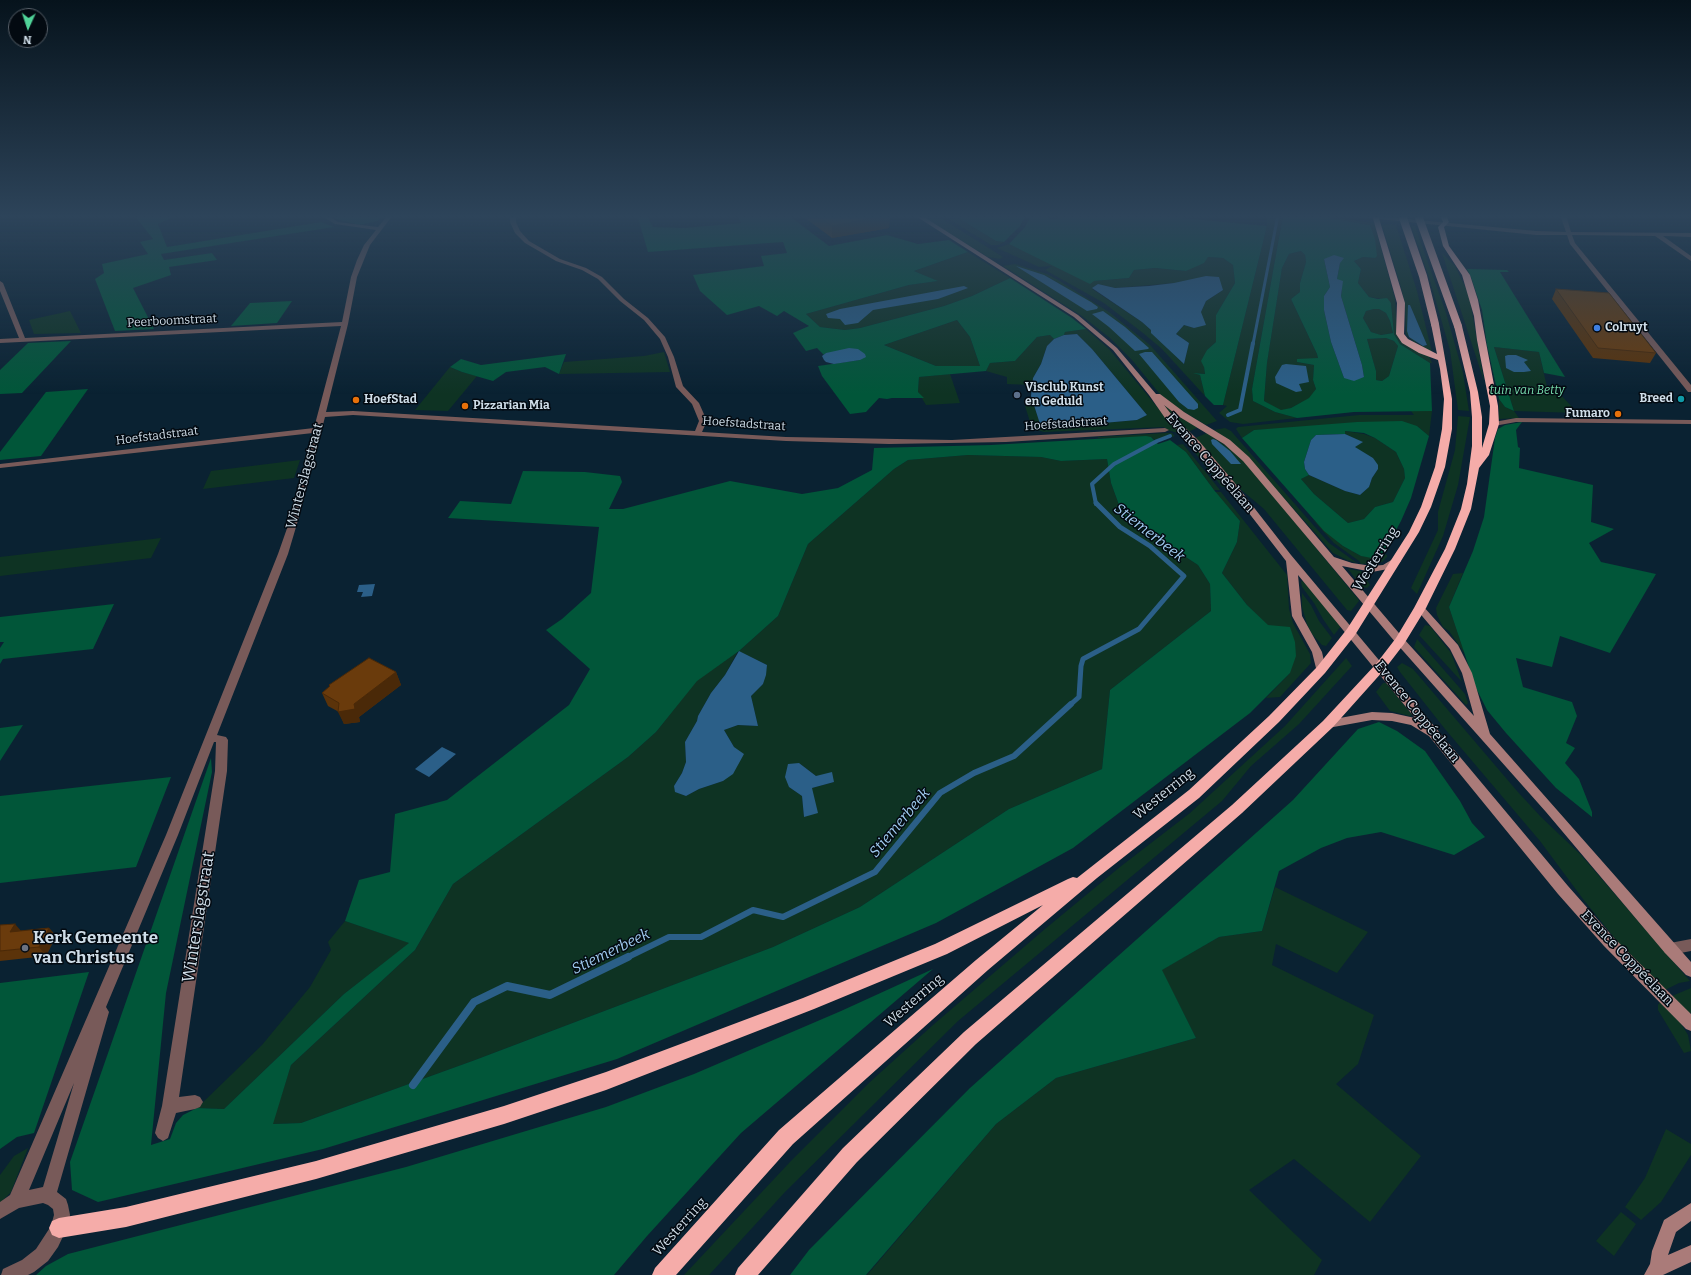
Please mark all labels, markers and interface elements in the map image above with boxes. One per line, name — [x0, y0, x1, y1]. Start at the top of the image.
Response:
north arrow — [8, 8, 48, 48]
text: N — [23, 33, 32, 46]
street label: Peerboomstraat — [127, 311, 217, 331]
place label: Colruyt — [1605, 321, 1648, 335]
marker: Colruyt — [1592, 323, 1602, 333]
place label: Visclub Kunst en Geduld — [1025, 381, 1104, 409]
park label: tuin van Betty — [1489, 384, 1565, 398]
marker: Visclub Kunst en Geduld — [1012, 390, 1022, 400]
place label: Breed — [1640, 392, 1673, 406]
place label: HoefStad — [364, 393, 417, 407]
marker: Breed — [1676, 394, 1686, 404]
marker: HoefStad — [351, 395, 361, 405]
place label: Pizzarian Mia — [473, 399, 550, 413]
marker: Pizzarian Mia — [460, 401, 470, 411]
place label: Fumaro — [1565, 407, 1610, 421]
marker: Fumaro — [1613, 409, 1623, 419]
street label: Evence Coppéelaan — [1162, 410, 1258, 516]
street label: Hoefstadstraat — [702, 414, 786, 434]
street label: Hoefstadstraat — [1024, 414, 1108, 434]
street label: Winterslagstraat — [283, 421, 327, 531]
street label: Hoefstadstraat — [115, 424, 199, 448]
water label: Stiemerbeek — [1110, 500, 1188, 566]
street label: Westerring — [1350, 524, 1402, 594]
street label: Evence Coppéelaan — [1371, 658, 1463, 766]
street label: Westerring — [1130, 764, 1198, 824]
water label: Stiemerbeek — [866, 785, 934, 861]
street label: Winterslagstraat — [179, 850, 219, 984]
street label: Evence Coppéelaan — [1577, 907, 1677, 1009]
water label: Stiemerbeek — [569, 925, 653, 979]
place label: Kerk Gemeente van Christus — [33, 928, 158, 968]
marker: Kerk Gemeente van Christus — [20, 943, 30, 953]
street label: Westerring — [881, 971, 947, 1031]
street label: Westerring — [649, 1194, 711, 1260]

